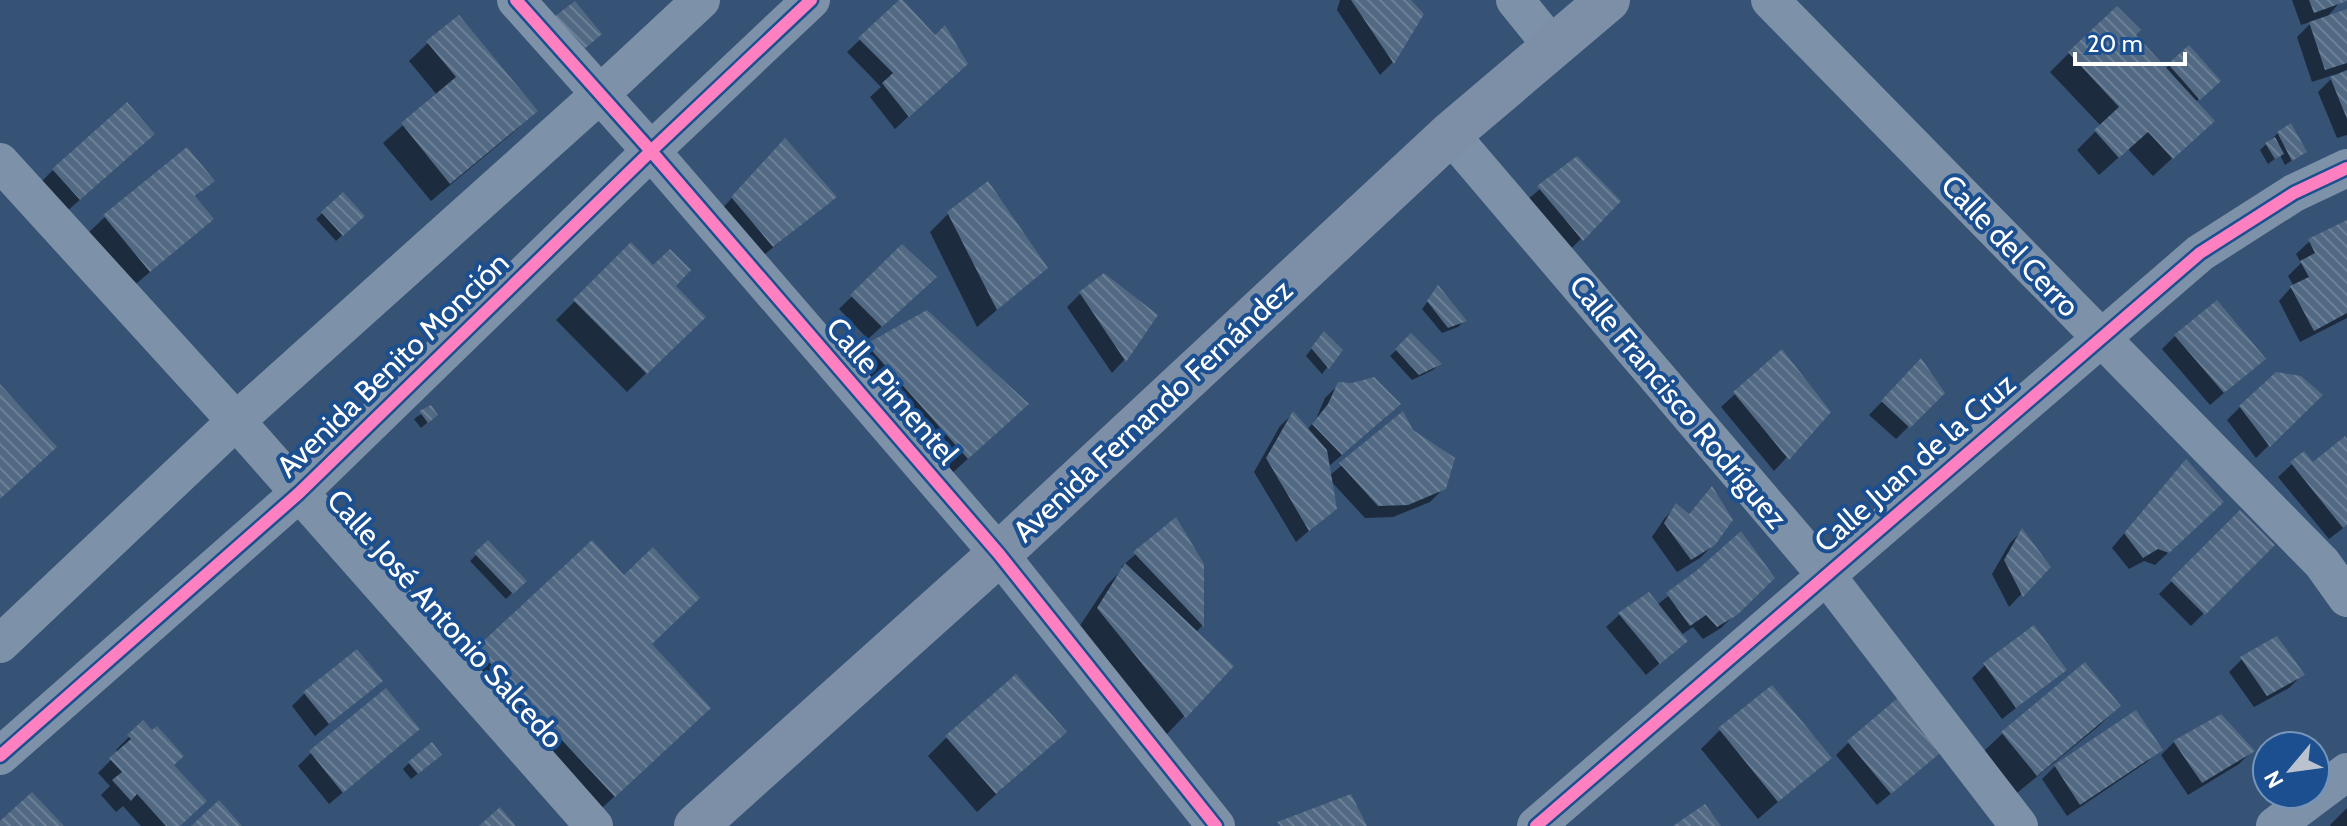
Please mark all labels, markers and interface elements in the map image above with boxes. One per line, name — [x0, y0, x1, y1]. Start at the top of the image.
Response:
scale bar — [2075, 16, 2185, 66]
text: 20 m — [2087, 29, 2143, 58]
street label: Calle del Cerro — [1933, 167, 2087, 324]
street label: Avenida Benito Monción — [269, 244, 516, 485]
street label: Calle Francisco Rodríguez — [1562, 267, 1795, 536]
street label: Avenida Fernando Fernández — [1005, 271, 1300, 550]
street label: Calle Pimentel — [818, 309, 966, 472]
street label: Calle Juan de la Cruz — [1806, 365, 2023, 560]
street label: Calle José Antonio Salcedo — [319, 481, 572, 756]
north arrow — [2251, 730, 2331, 810]
text: N — [2258, 766, 2290, 793]

